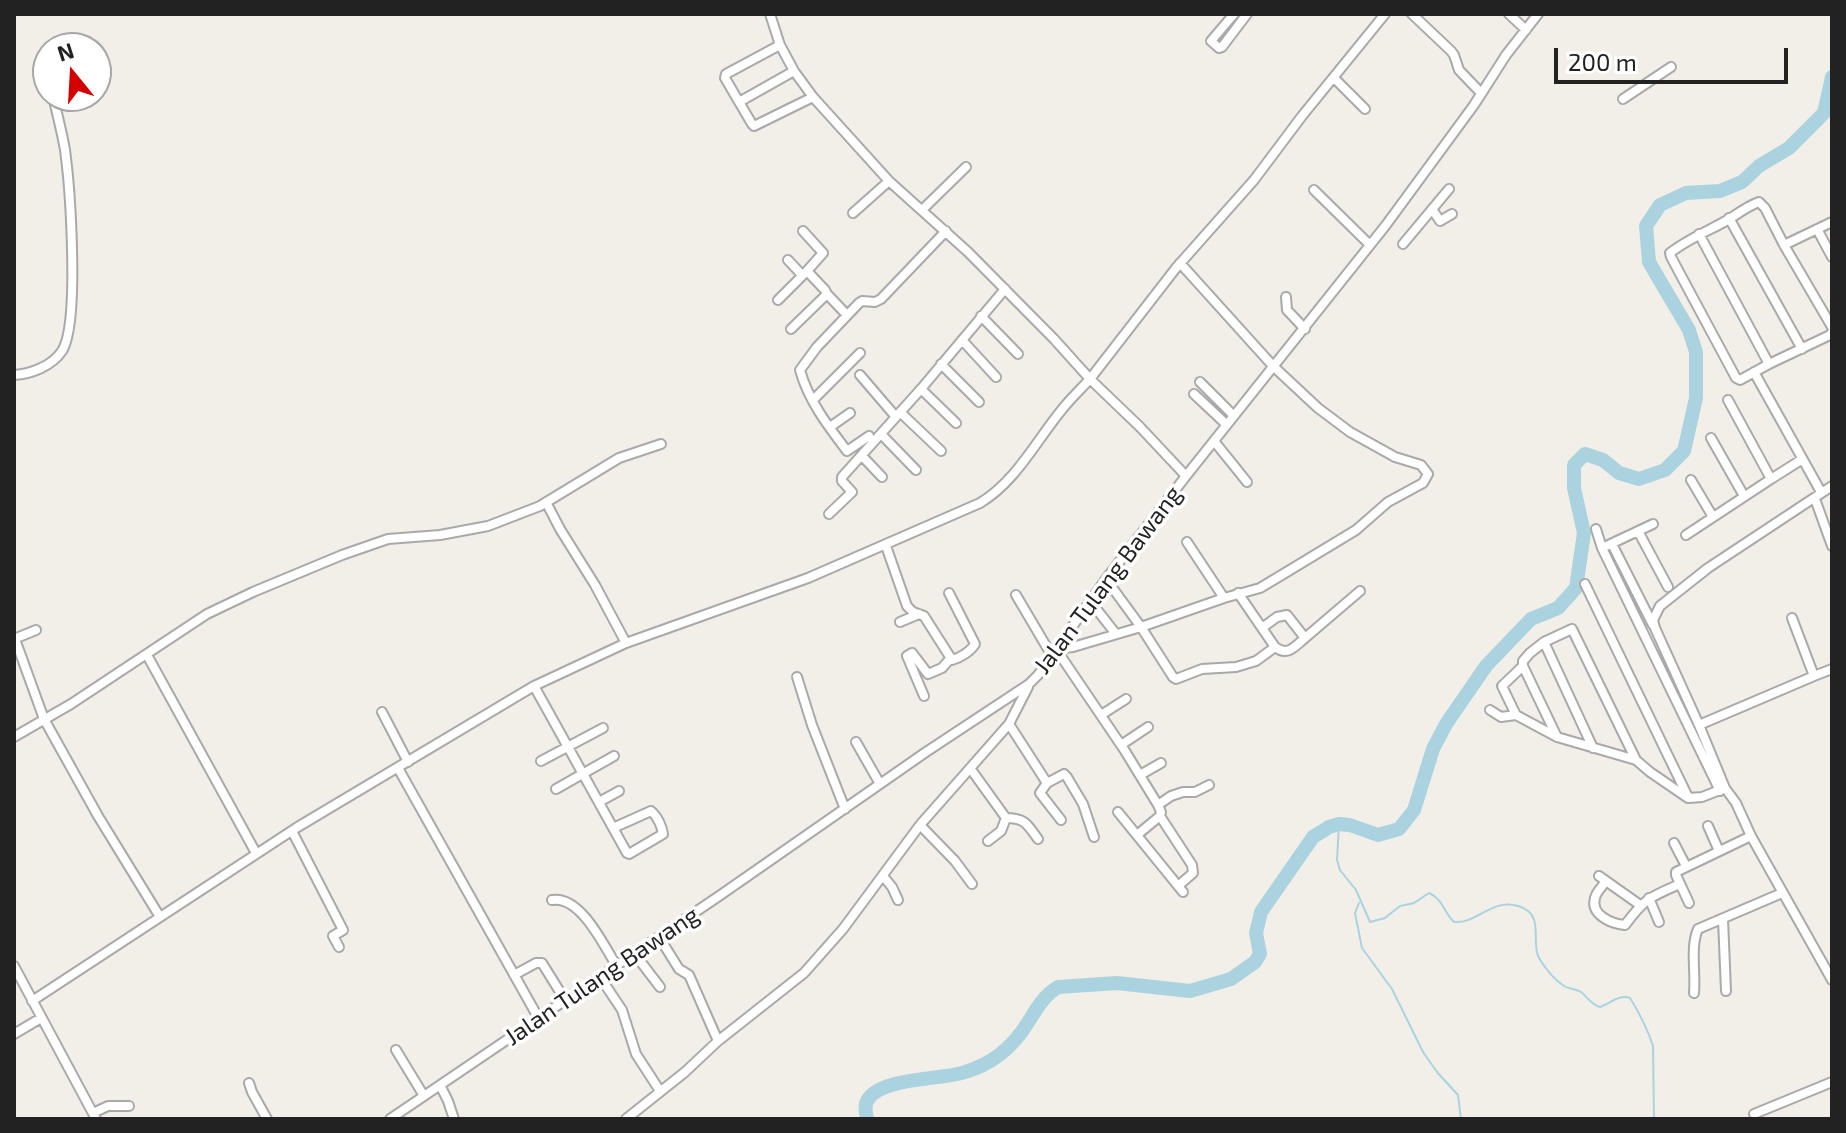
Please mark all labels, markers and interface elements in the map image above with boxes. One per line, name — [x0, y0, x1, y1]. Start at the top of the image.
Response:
north arrow — [32, 32, 112, 112]
scale bar — [1558, 32, 1792, 82]
text: N — [54, 36, 77, 66]
text: 200 m — [1568, 47, 1637, 76]
street label: Jalan Tulang Bawang — [1028, 480, 1188, 680]
street label: Jalan Tulang Bawang — [500, 900, 704, 1052]

